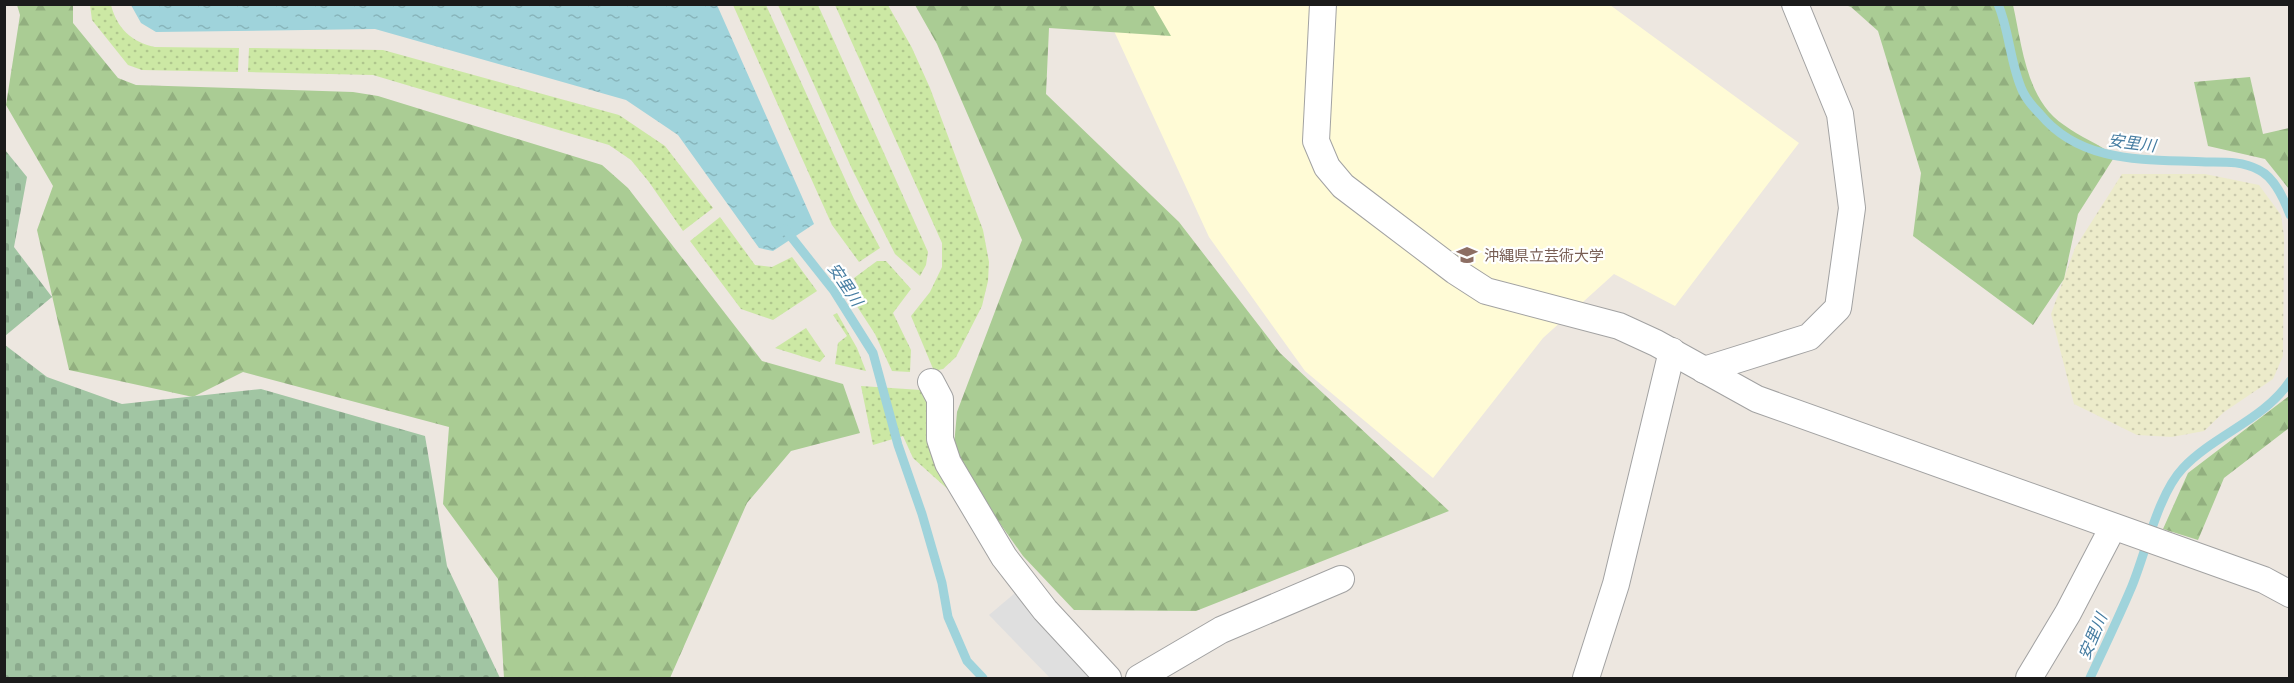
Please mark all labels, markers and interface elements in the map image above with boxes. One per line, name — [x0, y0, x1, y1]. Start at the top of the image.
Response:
water label: 安里川 — [2107, 130, 2159, 155]
school or university icon: 沖縄県立芸術大学 — [1455, 243, 1479, 267]
place label: 沖縄県立芸術大学 — [1484, 246, 1604, 264]
water label: 安里川 — [825, 259, 868, 311]
water label: 安里川 — [2074, 608, 2111, 662]

